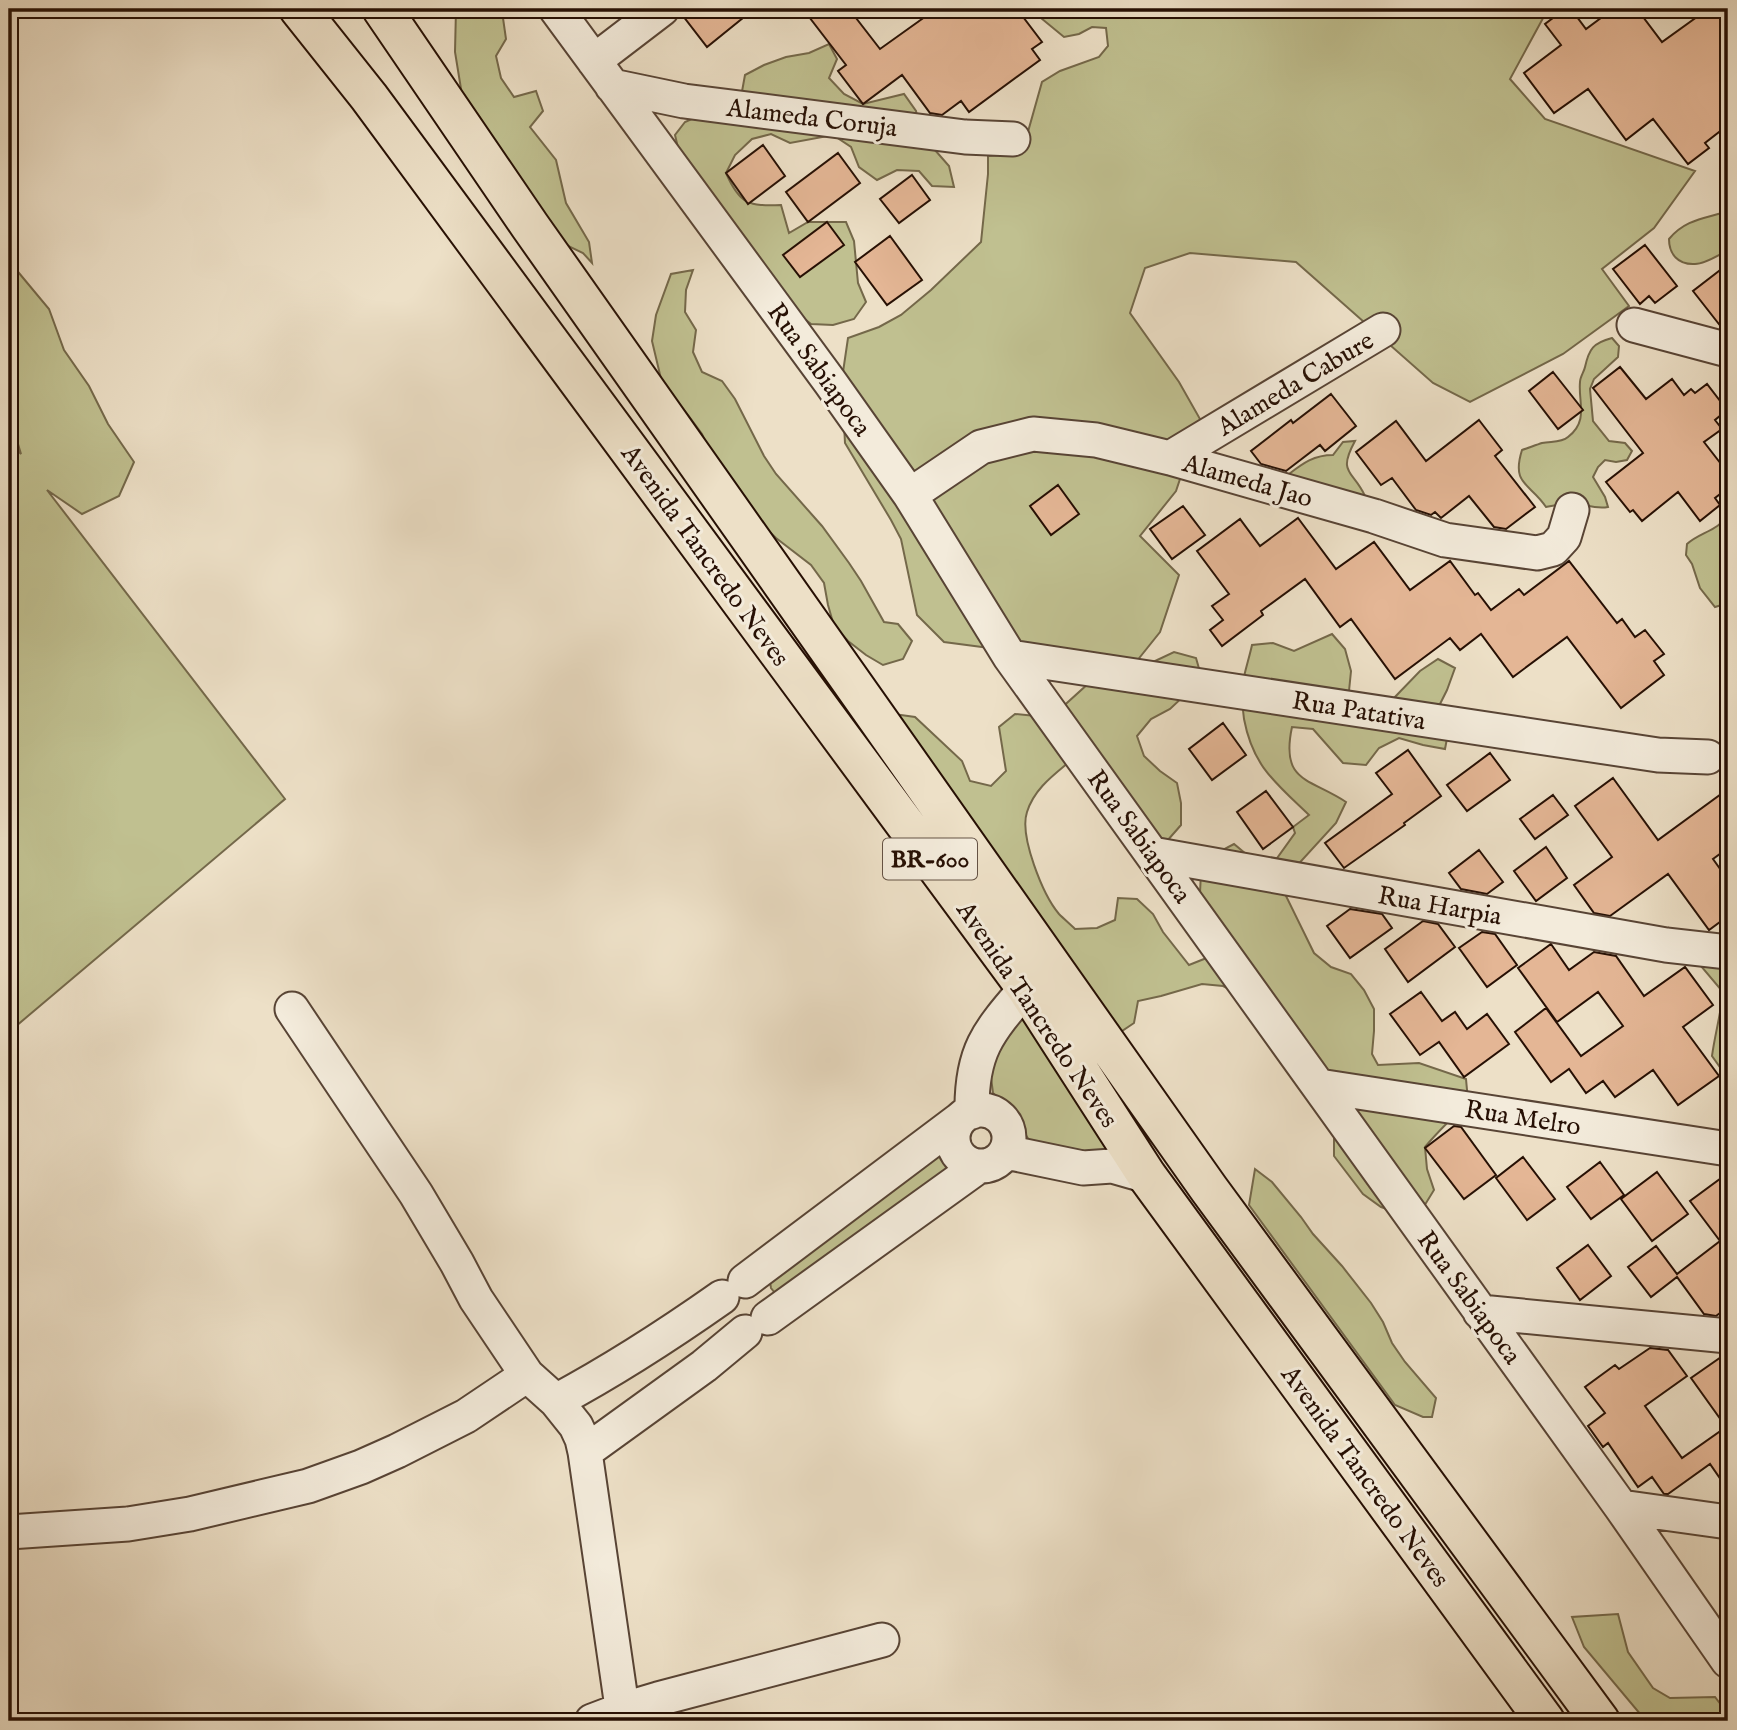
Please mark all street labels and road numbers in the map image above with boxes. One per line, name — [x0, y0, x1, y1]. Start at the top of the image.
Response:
street label: Alameda Coruja — [724, 92, 900, 145]
street label: Rua Sabiapoca — [759, 297, 879, 444]
street label: Alameda Cabure — [1210, 324, 1380, 445]
street label: Avenida Tancredo Neves — [613, 438, 796, 673]
street label: Alameda Jao — [1178, 447, 1316, 516]
street label: Rua Patativa — [1290, 685, 1429, 738]
street label: Rua Sabiapoca — [1079, 764, 1199, 911]
road number: BR-600 — [883, 838, 977, 880]
street label: Rua Harpia — [1375, 879, 1505, 934]
street label: Avenida Tancredo Neves — [948, 894, 1125, 1134]
street label: Rua Melro — [1462, 1093, 1583, 1144]
street label: Rua Sabiapoca — [1409, 1225, 1529, 1372]
street label: Avenida Tancredo Neves — [1273, 1359, 1456, 1594]

